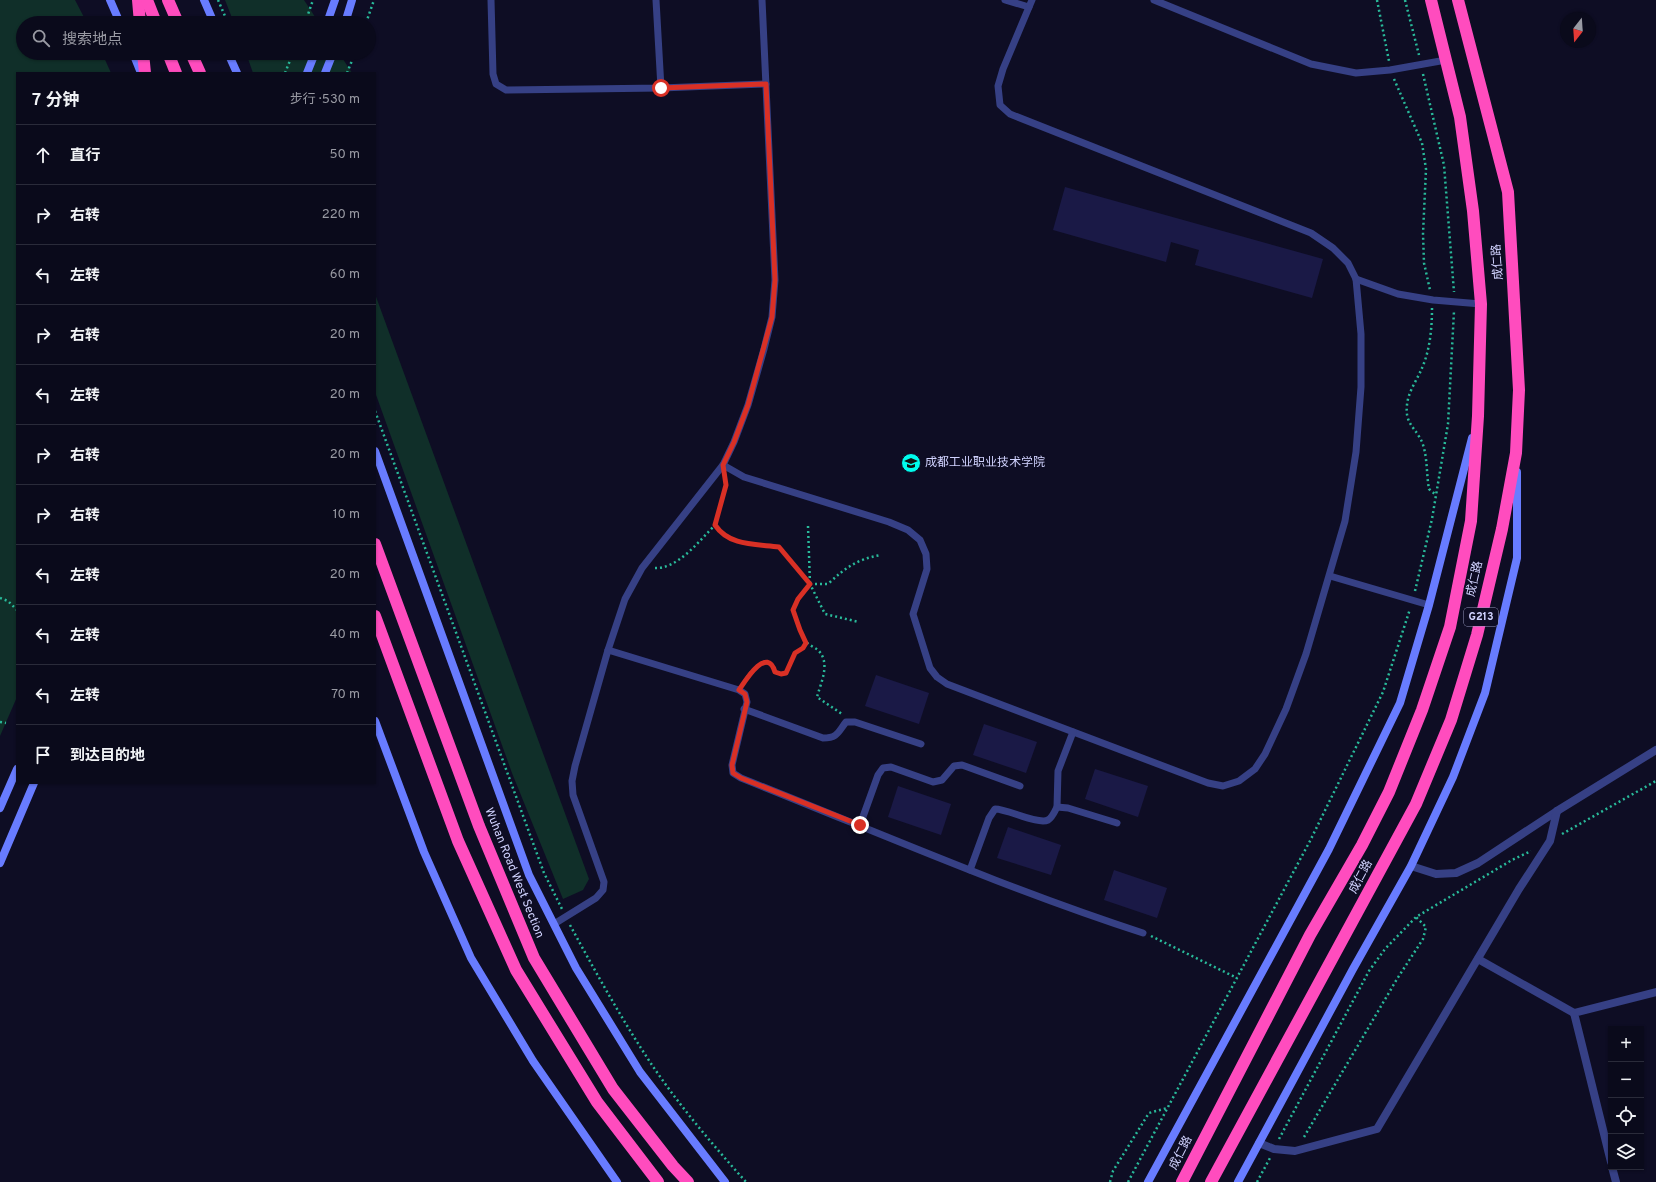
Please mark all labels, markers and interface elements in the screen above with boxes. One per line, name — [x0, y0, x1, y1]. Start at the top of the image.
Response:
north arrow — [1560, 12, 1596, 48]
search box — [16, 16, 376, 60]
icon: search — [30, 27, 52, 49]
text: 搜索地点 — [62, 31, 122, 50]
route start — [652, 79, 670, 97]
text: 7 分钟 — [32, 90, 79, 112]
text: 步行 · 530 m — [290, 92, 360, 108]
icon: ahead — [32, 144, 54, 166]
text: 直行 — [70, 147, 100, 166]
text: 50 m — [330, 147, 360, 163]
icon: right — [32, 204, 54, 226]
text: 右转 — [70, 207, 100, 226]
text: 220 m — [322, 207, 360, 223]
street label: 成仁路 — [1489, 243, 1507, 281]
icon: left — [32, 264, 54, 286]
text: 左转 — [70, 267, 100, 286]
text: 60 m — [330, 267, 360, 283]
icon: right — [32, 324, 54, 346]
text: 右转 — [70, 327, 100, 346]
text: 20 m — [330, 327, 360, 343]
icon: left — [32, 384, 54, 406]
text: 左转 — [70, 387, 100, 406]
text: 20 m — [330, 387, 360, 403]
icon: right — [32, 444, 54, 466]
text: 右转 — [70, 447, 100, 466]
text: 20 m — [330, 447, 360, 463]
school or university icon: 成都工业职业技术学院 — [900, 452, 922, 474]
place label: 成都工业职业技术学院 — [925, 455, 1045, 471]
icon: right — [32, 504, 54, 526]
text: 右转 — [70, 507, 100, 526]
text: 10 m — [333, 507, 360, 523]
street label: 成仁路 — [1463, 560, 1487, 598]
icon: left — [32, 564, 54, 586]
text: 左转 — [70, 567, 100, 586]
text: 20 m — [330, 567, 360, 583]
road number: G213 — [1464, 608, 1498, 626]
icon: left — [32, 624, 54, 646]
text: 左转 — [70, 627, 100, 646]
text: 40 m — [330, 627, 360, 643]
icon: left — [32, 684, 54, 706]
text: 左转 — [70, 687, 100, 706]
text: 70 m — [331, 687, 360, 703]
icon: arrive — [32, 744, 54, 766]
text: 到达目的地 — [70, 747, 145, 766]
street label: Wuhan Road West Section — [480, 805, 548, 941]
route end — [851, 816, 869, 834]
street label: 成仁路 — [1345, 857, 1377, 897]
map controls — [1608, 1026, 1644, 1170]
button: + — [1608, 1026, 1644, 1062]
button: − — [1608, 1062, 1644, 1098]
button: locate — [1608, 1098, 1644, 1134]
street label: 成仁路 — [1166, 1133, 1196, 1173]
button: layers — [1608, 1134, 1644, 1170]

